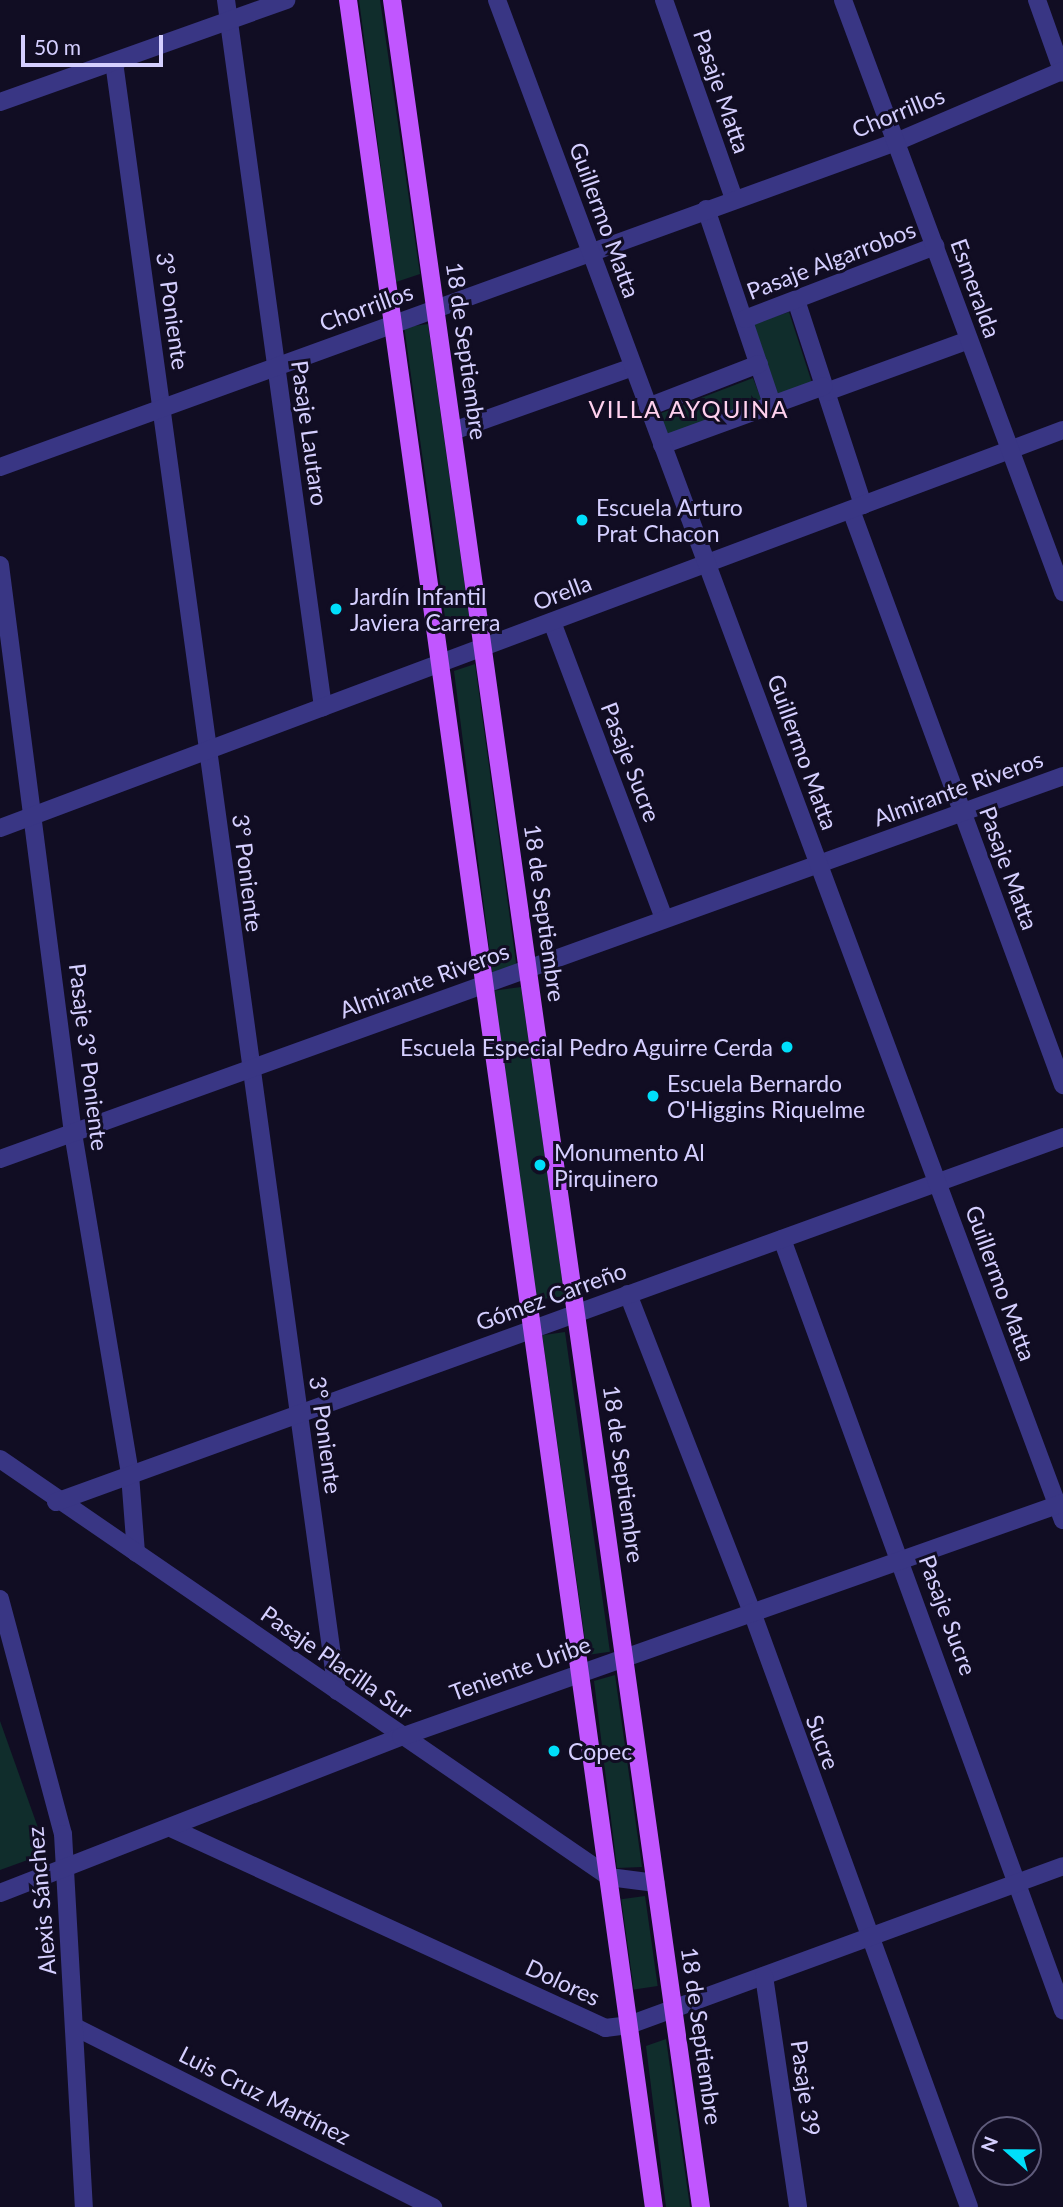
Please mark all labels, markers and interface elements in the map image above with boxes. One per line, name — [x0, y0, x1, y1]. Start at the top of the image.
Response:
scale bar — [24, 21, 166, 65]
street label: Pasaje Matta — [688, 25, 756, 157]
text: 50 m — [34, 34, 81, 59]
street label: Chorrillos — [848, 81, 948, 143]
street label: Guillermo Matta — [564, 138, 646, 302]
street label: Pasaje Algarrobos — [742, 215, 920, 305]
street label: Esmeralda — [945, 235, 1007, 341]
street label: 3° Poniente — [151, 250, 195, 372]
street label: 18 de Septiembre — [441, 260, 493, 442]
street label: Chorrillos — [316, 277, 416, 337]
street label: Pasaje Lautaro — [286, 359, 334, 507]
district label: VILLA AYQUINA — [589, 395, 789, 423]
place label: Escuela Arturo Prat Chacon — [596, 493, 744, 547]
marker: Escuela Arturo Prat Chacon — [574, 512, 590, 528]
street label: Orella — [529, 568, 595, 616]
place label: Jardín Infantil Javiera Carrera — [350, 582, 500, 636]
marker: Jardín Infantil Javiera Carrera — [328, 601, 344, 617]
street label: Guillermo Matta — [762, 670, 844, 834]
street label: Pasaje Sucre — [596, 698, 666, 826]
street label: Almirante Riveros — [870, 745, 1046, 831]
street label: Pasaje Matta — [974, 803, 1044, 933]
street label: 3° Poniente — [227, 813, 269, 933]
street label: 18 de Septiembre — [519, 822, 571, 1004]
street label: Almirante Riveros — [336, 937, 512, 1023]
street label: Pasaje 3° Poniente — [64, 962, 114, 1152]
place label: Escuela Especial Pedro Aguirre Cerda — [399, 1033, 773, 1061]
marker: Escuela Especial Pedro Aguirre Cerda — [779, 1039, 795, 1055]
place label: Escuela Bernardo O'Higgins Riquelme — [667, 1069, 865, 1123]
marker: Escuela Bernardo O'Higgins Riquelme — [645, 1088, 661, 1104]
place label: Monumento Al Pirquinero — [554, 1138, 706, 1192]
marker: Monumento Al Pirquinero — [532, 1157, 548, 1173]
street label: Guillermo Matta — [960, 1201, 1042, 1365]
street label: Gómez Carreño — [472, 1256, 630, 1336]
street label: 3° Poniente — [304, 1374, 348, 1496]
street label: 18 de Septiembre — [598, 1383, 650, 1565]
street label: Pasaje Sucre — [913, 1551, 983, 1679]
street label: Pasaje Placilla Sur — [256, 1599, 418, 1725]
street label: Teniente Uribe — [446, 1630, 594, 1706]
street label: Sucre — [800, 1711, 846, 1773]
place label: Copec — [568, 1737, 632, 1765]
marker: Copec — [546, 1743, 562, 1759]
street label: Alexis Sánchez — [21, 1826, 61, 1976]
street label: 18 de Septiembre — [676, 1945, 728, 2127]
street label: Dolores — [521, 1953, 605, 2011]
street label: Pasaje 39 — [786, 2038, 826, 2138]
street label: Luis Cruz Martínez — [175, 2040, 355, 2150]
north arrow — [972, 2116, 1042, 2186]
text: N — [975, 2133, 1002, 2155]

